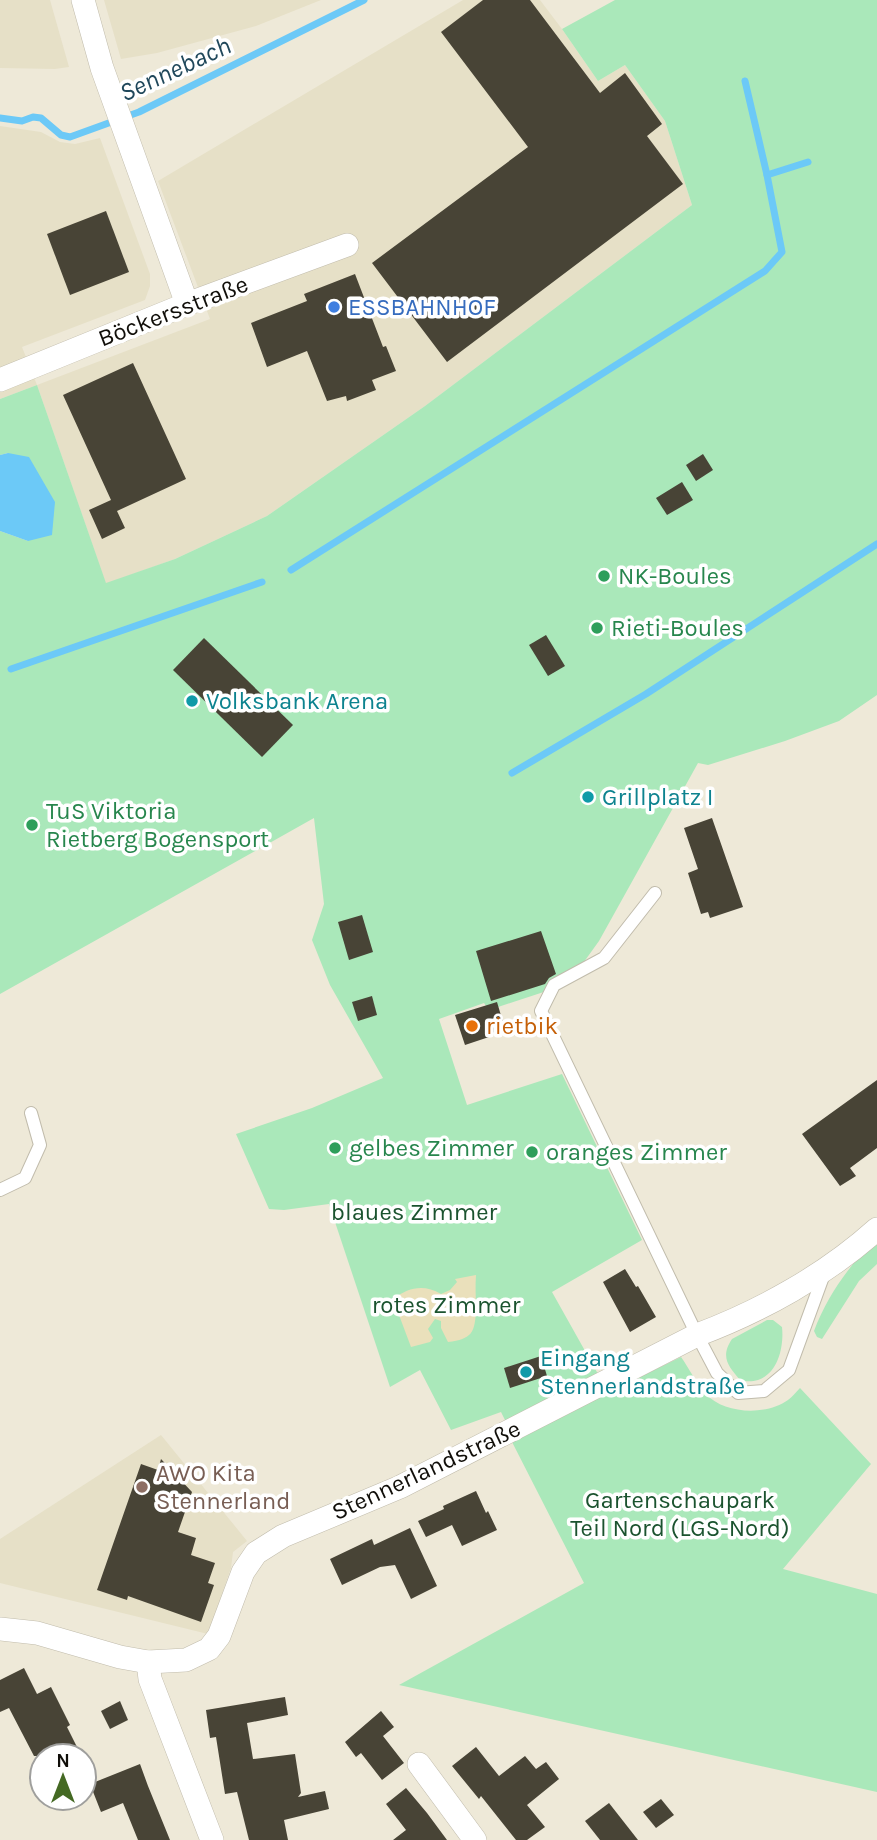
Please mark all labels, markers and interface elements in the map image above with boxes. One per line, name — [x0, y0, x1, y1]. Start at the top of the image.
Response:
water label: Sennebach — [114, 30, 236, 108]
street label: Böckersstraße — [94, 270, 252, 352]
place label: ESSBAHNHOF — [348, 293, 496, 321]
marker: ESSBAHNHOF — [326, 299, 342, 315]
place label: NK-Boules — [618, 562, 732, 590]
marker: NK-Boules — [596, 568, 612, 584]
place label: Rieti-Boules — [611, 614, 744, 642]
marker: Rieti-Boules — [589, 620, 605, 636]
place label: Volksbank Arena — [206, 687, 388, 715]
marker: Volksbank Arena — [184, 693, 200, 709]
place label: Grillplatz I — [602, 783, 714, 811]
marker: Grillplatz I — [580, 789, 596, 805]
place label: TuS Viktoria Rietberg Bogensport — [46, 797, 269, 853]
marker: TuS Viktoria Rietberg Bogensport — [24, 817, 40, 833]
place label: rietbik — [486, 1012, 558, 1040]
marker: rietbik — [464, 1018, 480, 1034]
place label: gelbes Zimmer — [349, 1134, 514, 1162]
place label: oranges Zimmer — [546, 1138, 727, 1166]
marker: gelbes Zimmer — [327, 1140, 343, 1156]
marker: oranges Zimmer — [524, 1144, 540, 1160]
park label: blaues Zimmer — [331, 1198, 498, 1226]
park label: rotes Zimmer — [372, 1291, 521, 1319]
place label: Eingang Stennerlandstraße — [540, 1344, 745, 1400]
marker: Eingang Stennerlandstraße — [518, 1364, 534, 1380]
street label: Stennerlandstraße — [327, 1414, 525, 1526]
place label: AWO Kita Stennerland — [156, 1459, 290, 1515]
marker: AWO Kita Stennerland — [134, 1479, 150, 1495]
park label: Gartenschaupark Teil Nord (LGS-Nord) — [570, 1486, 790, 1542]
north arrow — [28, 1742, 98, 1812]
text: N — [56, 1750, 70, 1772]

